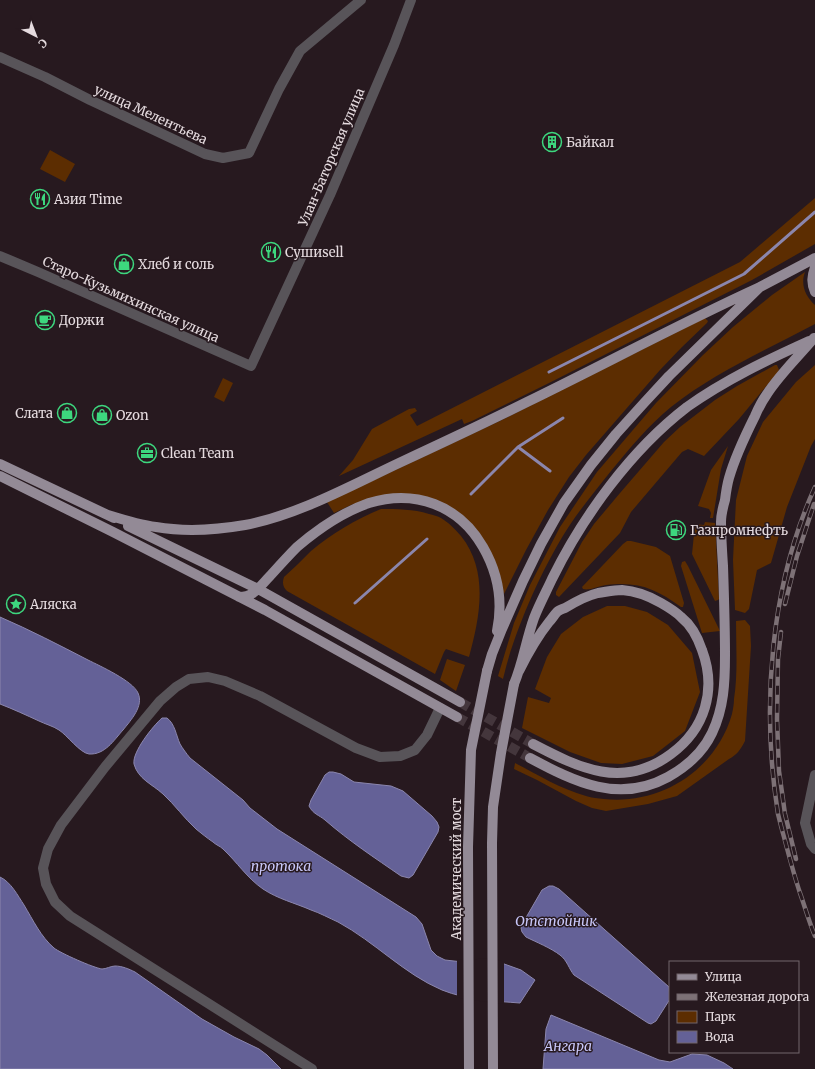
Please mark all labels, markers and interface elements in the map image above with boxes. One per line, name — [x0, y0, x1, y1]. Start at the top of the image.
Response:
north arrow — [16, 16, 56, 56]
text: С — [35, 36, 50, 51]
street label: улица Мелентьева — [91, 81, 210, 148]
street label: Улан-Баторская улица — [294, 86, 368, 230]
building icon: Байкал — [541, 131, 563, 153]
place label: Байкал — [566, 134, 614, 151]
restaurant icon: Азия Time — [29, 188, 51, 210]
place label: Азия Time — [53, 191, 123, 208]
restaurant icon: Сушиsell — [260, 241, 282, 263]
place label: Сушиsell — [285, 244, 344, 261]
street label: Старо-Кузьмихинская улица — [40, 253, 222, 346]
shop icon: Хлеб и соль — [113, 253, 135, 275]
place label: Хлеб и соль — [138, 256, 214, 273]
cafe icon: Доржи — [34, 309, 56, 331]
place label: Доржи — [59, 312, 104, 329]
shop icon: Слата — [56, 402, 78, 424]
shop icon: Ozon — [91, 404, 113, 426]
place label: Слата — [15, 405, 53, 422]
place label: Ozon — [116, 407, 149, 424]
office icon: Clean Team — [136, 442, 158, 464]
place label: Clean Team — [161, 445, 234, 462]
fuel station icon: Газпромнефть — [665, 519, 687, 541]
place label: Газпромнефть — [690, 522, 788, 539]
place icon: Аляска — [5, 593, 27, 615]
place label: Аляска — [29, 596, 77, 613]
street label: Академический мост — [448, 798, 465, 941]
water label: протока — [251, 857, 311, 875]
water label: Отстойник — [515, 912, 597, 930]
legend — [669, 961, 799, 1053]
text: Улица — [704, 969, 742, 984]
text: Железная дорога — [705, 989, 810, 1004]
text: Парк — [705, 1009, 736, 1024]
text: Вода — [705, 1029, 735, 1044]
water label: Ангара — [543, 1037, 592, 1055]

